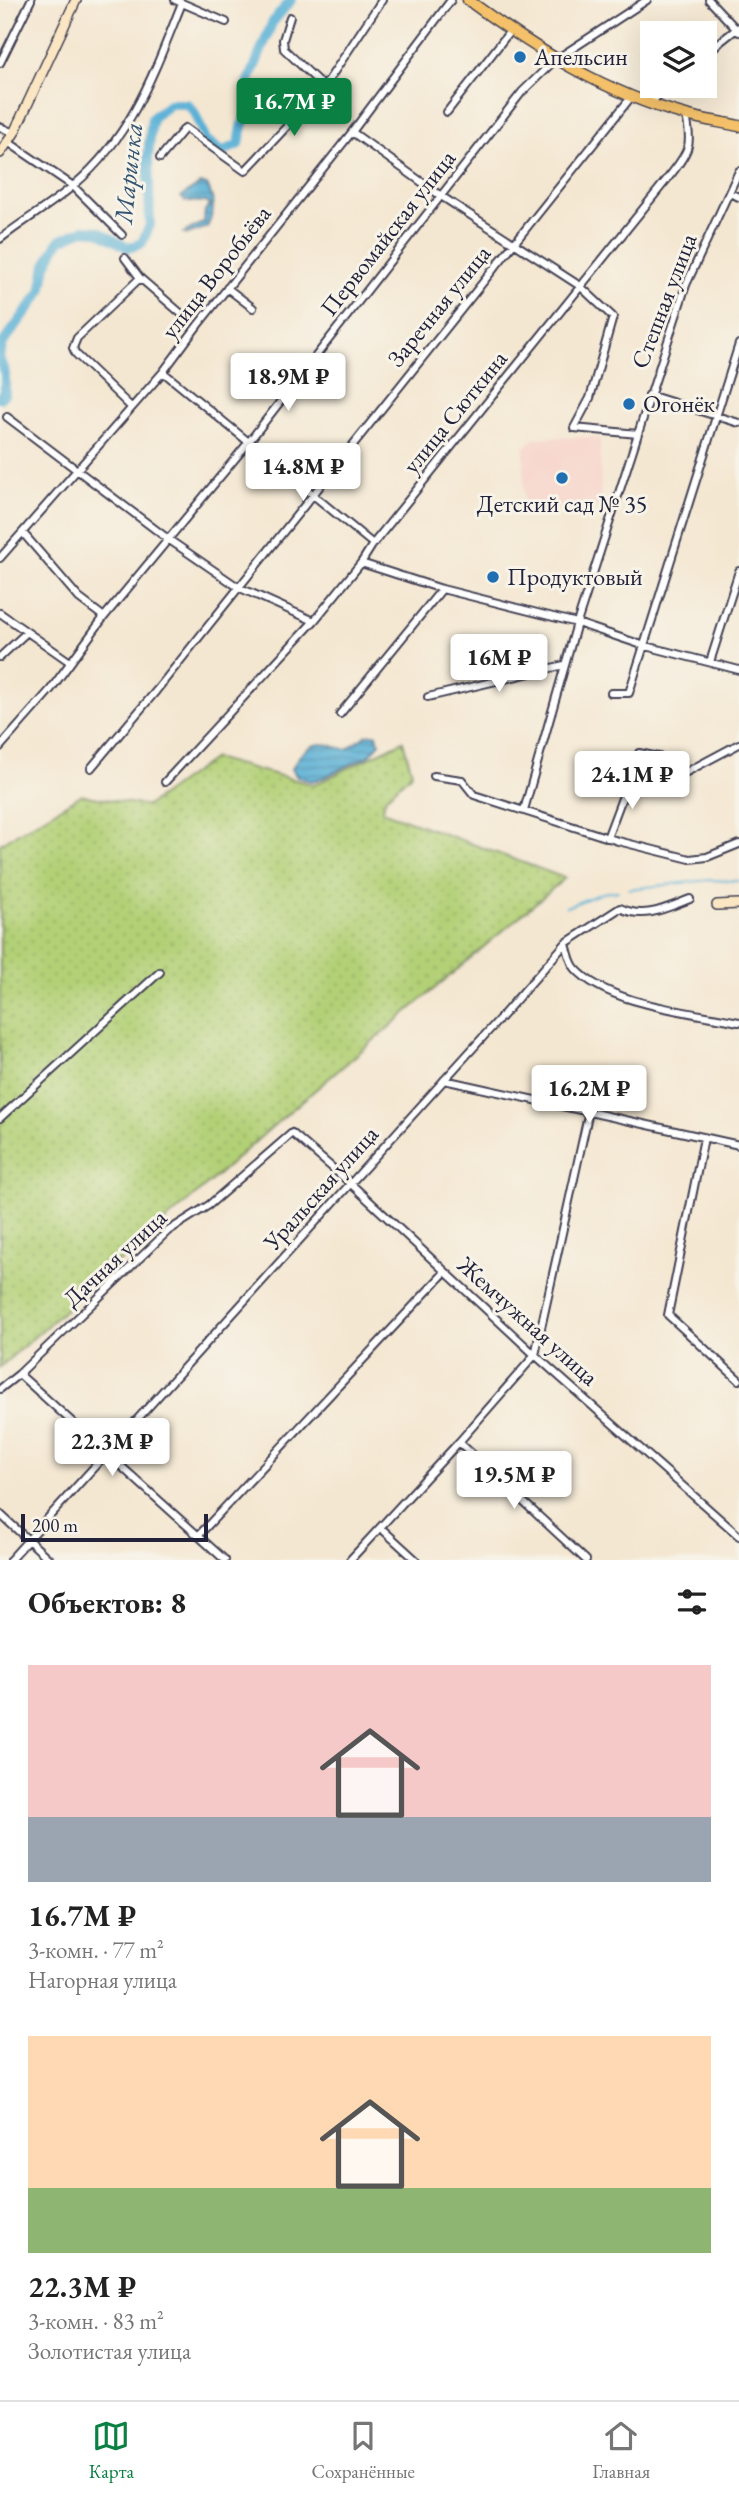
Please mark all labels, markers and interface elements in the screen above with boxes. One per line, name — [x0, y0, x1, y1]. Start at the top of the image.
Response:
map controls — [640, 21, 717, 98]
button: layers — [640, 21, 717, 98]
place label: Апельсин — [533, 41, 628, 72]
marker: Апельсин — [512, 49, 528, 65]
pin: 16.7M ₽ — [229, 78, 359, 138]
text: 16.7M ₽ — [253, 86, 335, 116]
water label: Маринка — [106, 121, 150, 227]
street label: Первомайская улица — [313, 143, 462, 322]
street label: улица Воробьёва — [154, 198, 278, 345]
street label: Степная улица — [624, 229, 704, 373]
street label: Заречная улица — [380, 238, 497, 373]
street label: улица Сюткина — [395, 343, 514, 480]
pin: 18.9M ₽ — [223, 354, 353, 413]
text: 18.9M ₽ — [247, 361, 329, 391]
place label: Огонёк — [643, 388, 716, 419]
marker: Огонёк — [621, 396, 637, 412]
pin: 14.8M ₽ — [238, 444, 368, 503]
text: 14.8M ₽ — [262, 451, 344, 481]
marker: Детский сад № 35 — [554, 470, 570, 486]
place label: Детский сад № 35 — [477, 488, 647, 519]
place label: Продуктовый — [507, 561, 643, 592]
marker: Продуктовый — [485, 569, 501, 585]
pin: 16M ₽ — [450, 634, 548, 694]
text: 16M ₽ — [466, 642, 532, 672]
pin: 24.1M ₽ — [567, 752, 697, 811]
text: 24.1M ₽ — [591, 759, 673, 789]
pin: 16.2M ₽ — [524, 1066, 654, 1125]
text: 16.2M ₽ — [548, 1073, 630, 1103]
street label: Уральская улица — [256, 1118, 385, 1257]
street label: Дачная улица — [56, 1202, 173, 1313]
street label: Жемчужная улица — [451, 1248, 606, 1392]
pin: 22.3M ₽ — [47, 1418, 177, 1478]
text: 22.3M ₽ — [71, 1426, 153, 1456]
pin: 19.5M ₽ — [449, 1452, 579, 1511]
text: 19.5M ₽ — [473, 1459, 555, 1489]
scale bar — [21, 1511, 208, 1543]
text: 200 m — [32, 1513, 78, 1538]
text: Объектов: 8 — [28, 1583, 186, 1622]
icon: filters — [673, 1583, 711, 1621]
icon: home — [307, 1710, 433, 1836]
text: 16.7M ₽ — [28, 1896, 136, 1935]
text: 3-комн. · 77 m² — [28, 1935, 164, 1965]
text: Нагорная улица — [28, 1965, 177, 1995]
icon: home — [307, 2081, 433, 2207]
text: 22.3M ₽ — [28, 2267, 136, 2306]
text: 3-комн. · 83 m² — [28, 2306, 164, 2336]
text: Золотистая улица — [28, 2336, 191, 2366]
tab: Карта — [89, 2417, 134, 2484]
tab: Сохранённые — [311, 2417, 415, 2484]
tab: Главная — [592, 2417, 650, 2484]

